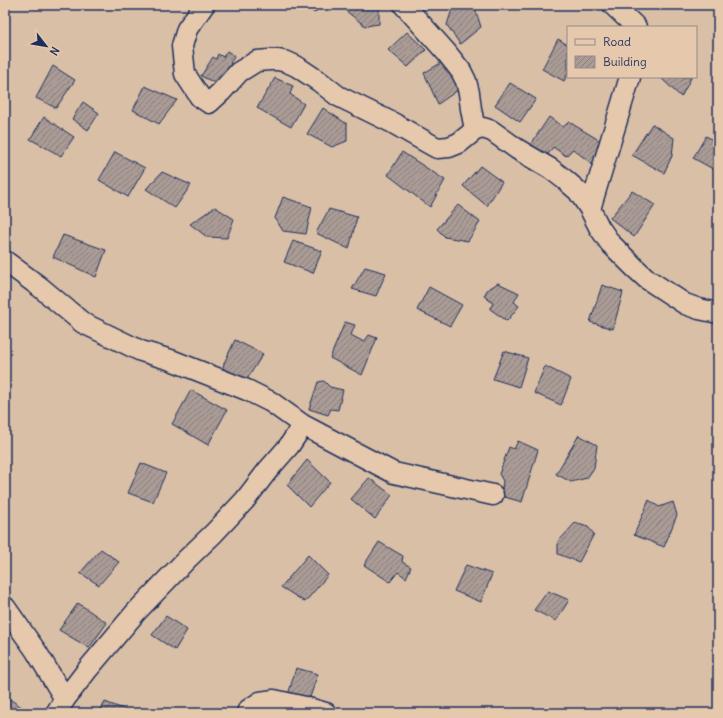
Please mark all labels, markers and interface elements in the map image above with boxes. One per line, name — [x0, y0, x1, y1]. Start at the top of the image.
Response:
north arrow — [26, 26, 66, 66]
legend — [567, 26, 697, 78]
text: Road — [603, 34, 631, 49]
text: N — [47, 44, 63, 58]
text: Building — [603, 54, 647, 69]

